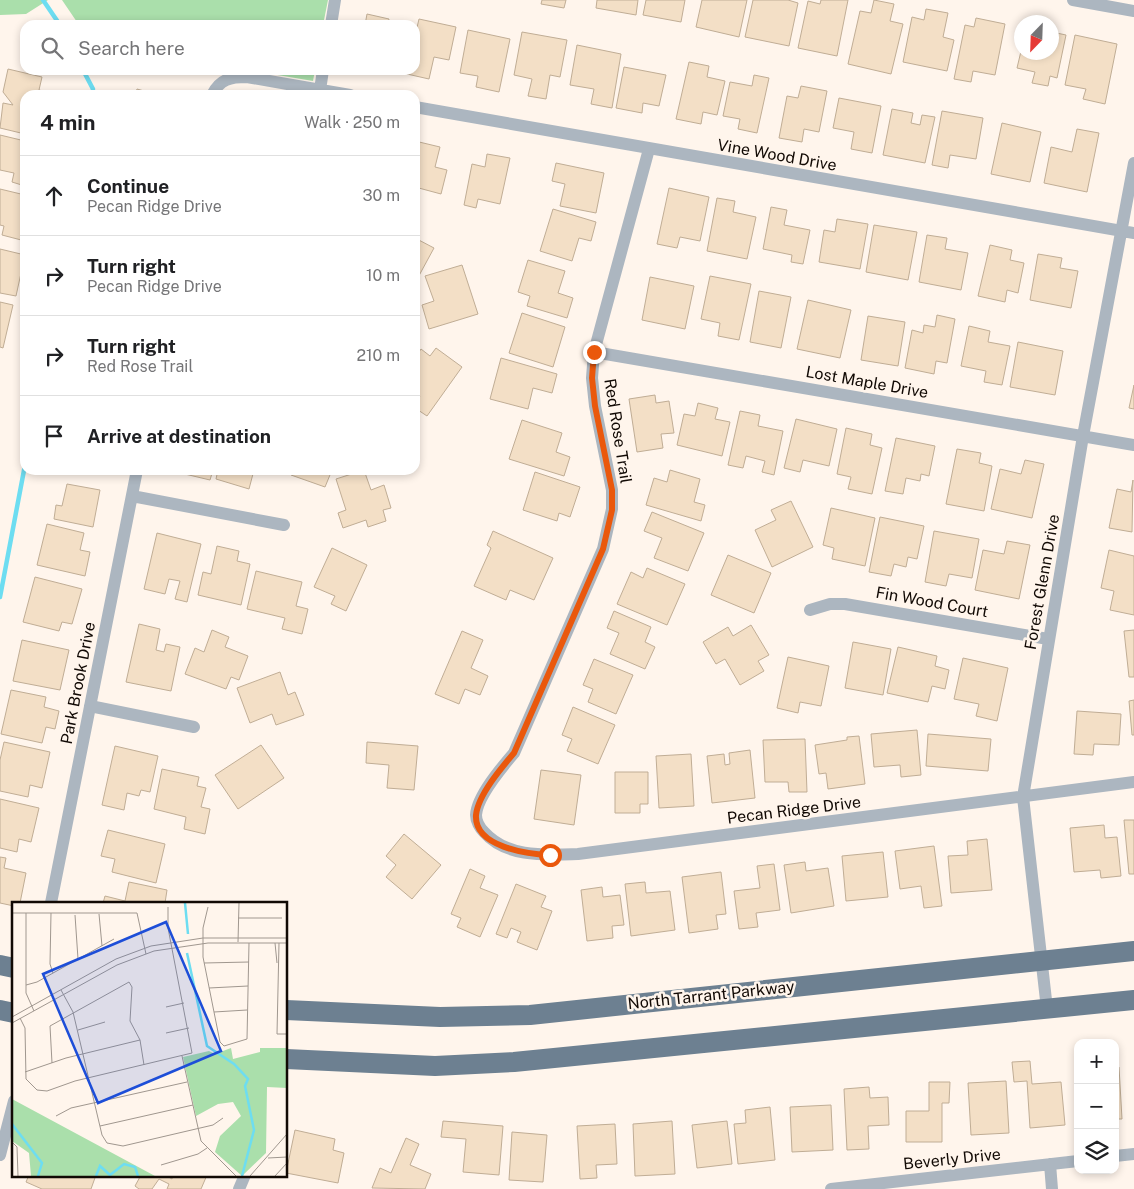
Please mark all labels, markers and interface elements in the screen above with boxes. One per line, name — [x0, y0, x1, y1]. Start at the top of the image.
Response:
north arrow — [1014, 15, 1059, 60]
search box — [20, 20, 420, 75]
icon: search — [38, 34, 66, 62]
text: Search here — [78, 37, 185, 59]
text: 4 min — [40, 110, 95, 135]
text: Walk · 250 m — [304, 113, 400, 132]
street label: Vine Wood Drive — [716, 135, 838, 175]
text: Continue — [87, 175, 169, 197]
icon: ahead — [40, 182, 68, 210]
text: 30 m — [363, 186, 400, 205]
text: Pecan Ridge Drive — [87, 197, 222, 216]
text: Turn right — [87, 255, 176, 277]
icon: right — [40, 262, 68, 290]
text: 10 m — [366, 266, 400, 285]
text: Pecan Ridge Drive — [87, 277, 222, 296]
text: Turn right — [87, 335, 176, 357]
route end — [583, 341, 606, 364]
icon: right — [40, 342, 68, 370]
text: 210 m — [356, 346, 400, 365]
text: Red Rose Trail — [87, 357, 193, 376]
street label: Lost Maple Drive — [804, 362, 930, 402]
street label: Red Rose Trail — [600, 377, 636, 485]
icon: arrive — [40, 422, 68, 450]
text: Arrive at destination — [87, 425, 271, 447]
street label: Forest Glenn Drive — [1021, 513, 1063, 651]
street label: Fin Wood Court — [874, 583, 990, 621]
street label: Park Brook Drive — [57, 620, 99, 746]
street label: Pecan Ridge Drive — [726, 792, 862, 828]
route start — [539, 844, 562, 867]
inset map — [12, 902, 288, 1176]
street label: North Tarrant Parkway — [627, 977, 796, 1013]
map controls — [1074, 1039, 1119, 1174]
button: + — [1074, 1039, 1119, 1084]
button: − — [1074, 1084, 1119, 1129]
button: layers — [1074, 1129, 1119, 1174]
street label: Beverly Drive — [902, 1144, 1002, 1174]

